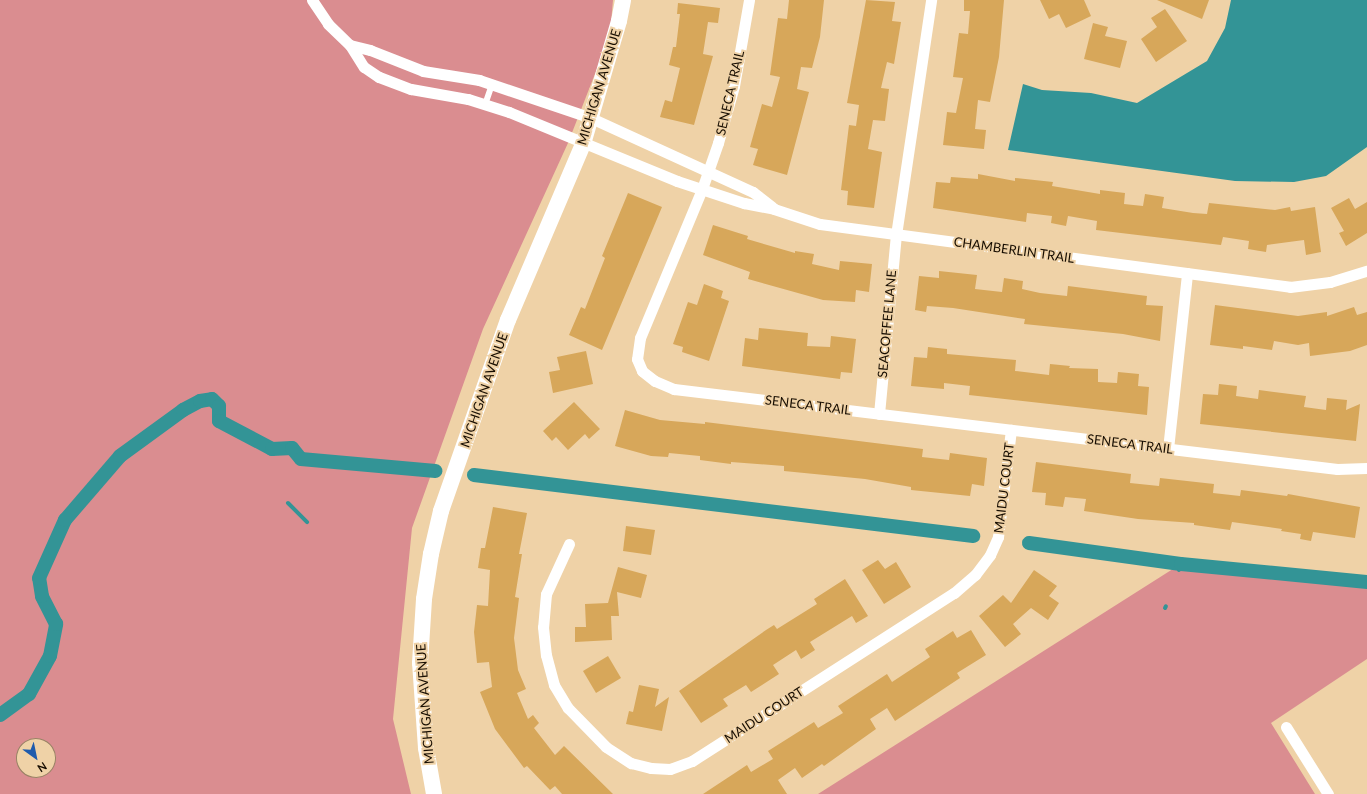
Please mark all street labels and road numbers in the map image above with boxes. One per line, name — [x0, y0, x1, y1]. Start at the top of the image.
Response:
street label: MICHIGAN AVENUE — [574, 27, 624, 147]
street label: SENECA TRAIL — [713, 49, 747, 137]
street label: CHAMBERLIN TRAIL — [952, 234, 1076, 266]
street label: SEACOFFEE LANE — [875, 270, 899, 378]
street label: MICHIGAN AVENUE — [457, 330, 511, 450]
street label: SENECA TRAIL — [764, 392, 852, 418]
street label: SENECA TRAIL — [1086, 431, 1174, 457]
street label: MAIDU COURT — [991, 442, 1017, 534]
street label: MICHIGAN AVENUE — [413, 643, 437, 765]
street label: MAIDU COURT — [721, 684, 807, 746]

